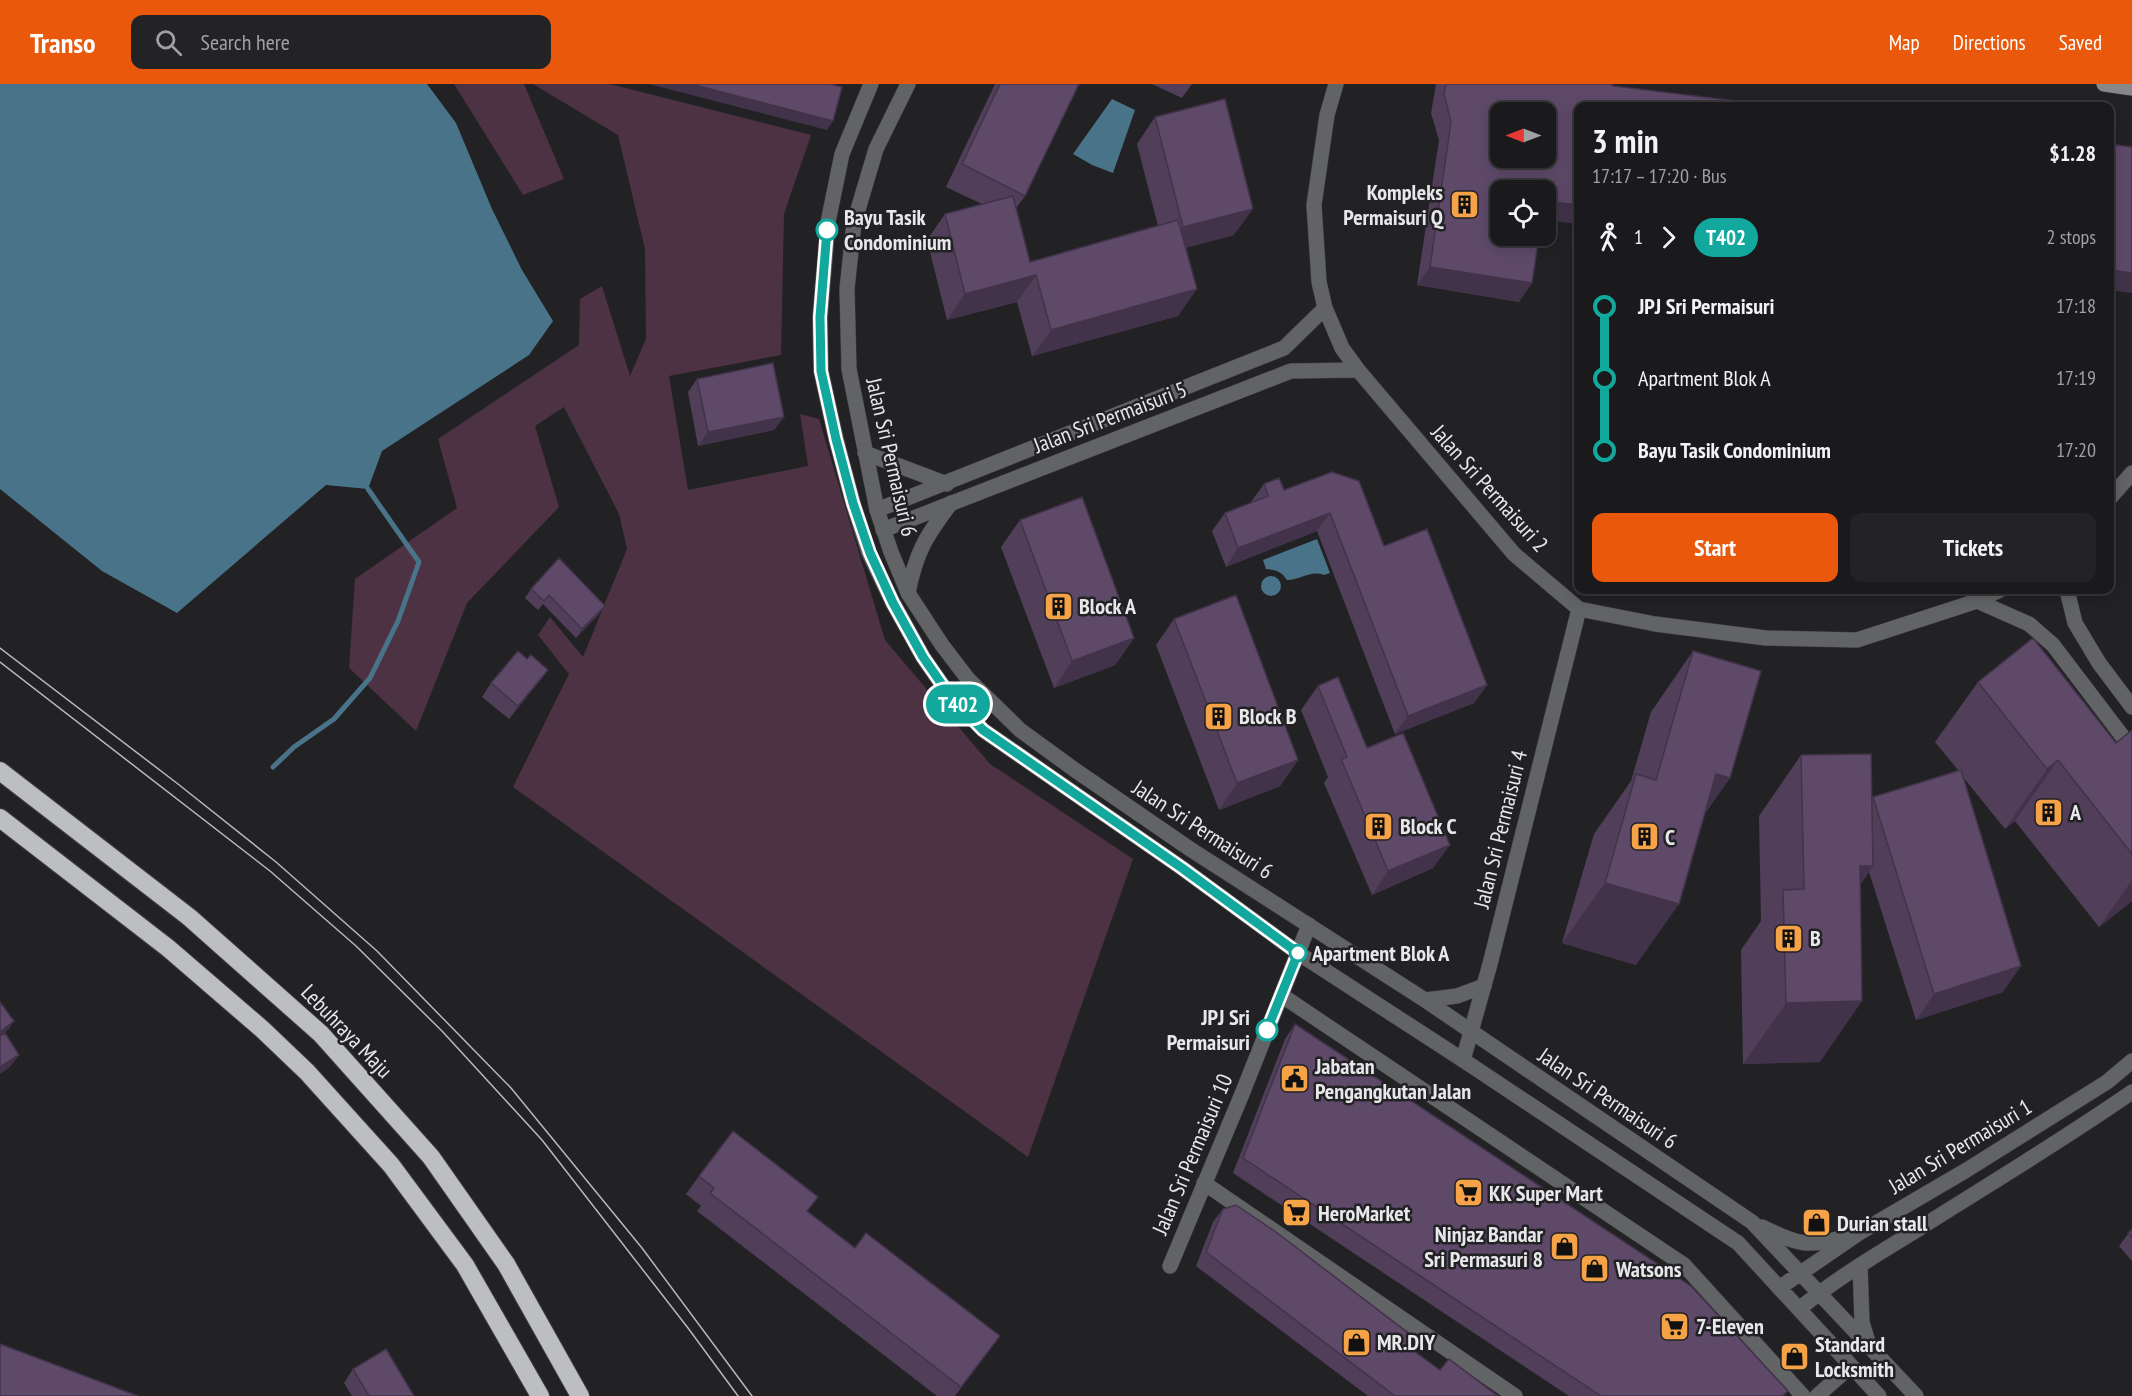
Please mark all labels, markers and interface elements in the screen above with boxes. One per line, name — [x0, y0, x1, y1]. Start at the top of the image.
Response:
search box — [131, 15, 551, 69]
text: Transo — [30, 24, 95, 61]
icon: search — [152, 26, 185, 59]
text: Search here — [200, 28, 290, 56]
text: Map — [1889, 29, 1920, 56]
text: Directions — [1953, 29, 2026, 56]
text: Saved — [2059, 29, 2102, 56]
north arrow — [1490, 102, 1556, 168]
map controls — [1490, 102, 1556, 246]
text: 3 min — [1592, 119, 1659, 162]
text: $1.28 — [2049, 139, 2096, 167]
text: 17:17 – 17:20 · Bus — [1592, 163, 1727, 189]
place label: Kompleks Permaisuri Q — [1343, 178, 1444, 231]
button: locate — [1490, 180, 1556, 246]
building icon: Kompleks Permaisuri Q — [1448, 189, 1480, 221]
place label: Bayu Tasik Condominium — [844, 203, 951, 256]
marker: Bayu Tasik Condominium — [816, 219, 838, 241]
icon: walk — [1592, 221, 1625, 254]
icon: forward — [1652, 221, 1685, 254]
text: 1 — [1634, 224, 1643, 250]
text: T402 — [1706, 224, 1746, 251]
text: 2 stops — [2047, 224, 2096, 250]
text: JPJ Sri Permaisuri — [1638, 292, 1775, 320]
text: 17:18 — [2056, 293, 2096, 319]
text: Apartment Blok A — [1638, 364, 1771, 392]
text: 17:19 — [2056, 365, 2096, 391]
street label: Jalan Sri Permaisuri 6 — [860, 374, 924, 539]
street label: Jalan Sri Permaisuri 5 — [1028, 375, 1191, 459]
street label: Jalan Sri Permaisuri 2 — [1425, 418, 1555, 558]
text: Bayu Tasik Condominium — [1638, 436, 1831, 464]
text: 17:20 — [2056, 437, 2096, 463]
button: Start — [1592, 513, 1838, 582]
button: Tickets — [1850, 513, 2096, 582]
building icon: Block A — [1042, 590, 1074, 622]
place label: Block A — [1079, 592, 1137, 620]
line badge: T402 — [916, 684, 1000, 724]
text: T402 — [938, 691, 978, 718]
building icon: Block B — [1202, 700, 1234, 732]
place label: Block B — [1239, 702, 1297, 730]
street label: Jalan Sri Permaisuri 4 — [1467, 747, 1533, 912]
street label: Jalan Sri Permaisuri 6 — [1127, 773, 1279, 885]
building icon: A — [2033, 796, 2065, 828]
place label: A — [2069, 798, 2082, 826]
building icon: Block C — [1363, 810, 1395, 842]
place label: Block C — [1400, 812, 1456, 840]
building icon: C — [1628, 821, 1660, 853]
place label: C — [1665, 823, 1675, 851]
building icon: B — [1773, 922, 1805, 954]
place label: B — [1810, 924, 1821, 952]
place label: Apartment Blok A — [1311, 939, 1450, 967]
marker: Apartment Blok A — [1289, 944, 1307, 962]
street label: Lebuhraya Maju — [295, 978, 399, 1084]
place label: JPJ Sri Permaisuri — [1167, 1003, 1250, 1056]
marker: JPJ Sri Permaisuri — [1256, 1019, 1278, 1041]
street label: Jalan Sri Permaisuri 6 — [1532, 1041, 1683, 1155]
place label: Jabatan Pengangkutan Jalan — [1314, 1052, 1471, 1105]
public building icon: Jabatan Pengangkutan Jalan — [1278, 1063, 1310, 1095]
street label: Jalan Sri Permaisuri 10 — [1145, 1069, 1238, 1239]
street label: Jalan Sri Permaisuri 1 — [1883, 1092, 2037, 1200]
supermarket icon: KK Super Mart — [1452, 1177, 1484, 1209]
place label: KK Super Mart — [1489, 1179, 1603, 1207]
supermarket icon: HeroMarket — [1281, 1197, 1313, 1229]
place label: HeroMarket — [1318, 1199, 1411, 1227]
shop icon: Durian stall — [1800, 1207, 1832, 1239]
place label: Durian stall — [1837, 1209, 1928, 1237]
place label: Ninjaz Bandar Sri Permasuri 8 — [1424, 1220, 1544, 1273]
shop icon: Ninjaz Bandar Sri Permasuri 8 — [1548, 1231, 1580, 1263]
shop icon: Watsons — [1579, 1253, 1611, 1285]
place label: Watsons — [1615, 1255, 1682, 1283]
supermarket icon: 7-Eleven — [1659, 1310, 1691, 1342]
place label: 7-Eleven — [1696, 1312, 1764, 1340]
shop icon: MR.DIY — [1340, 1326, 1372, 1358]
place label: MR.DIY — [1377, 1328, 1435, 1356]
place label: Standard Locksmith — [1815, 1330, 1894, 1383]
shop icon: Standard Locksmith — [1778, 1341, 1810, 1373]

